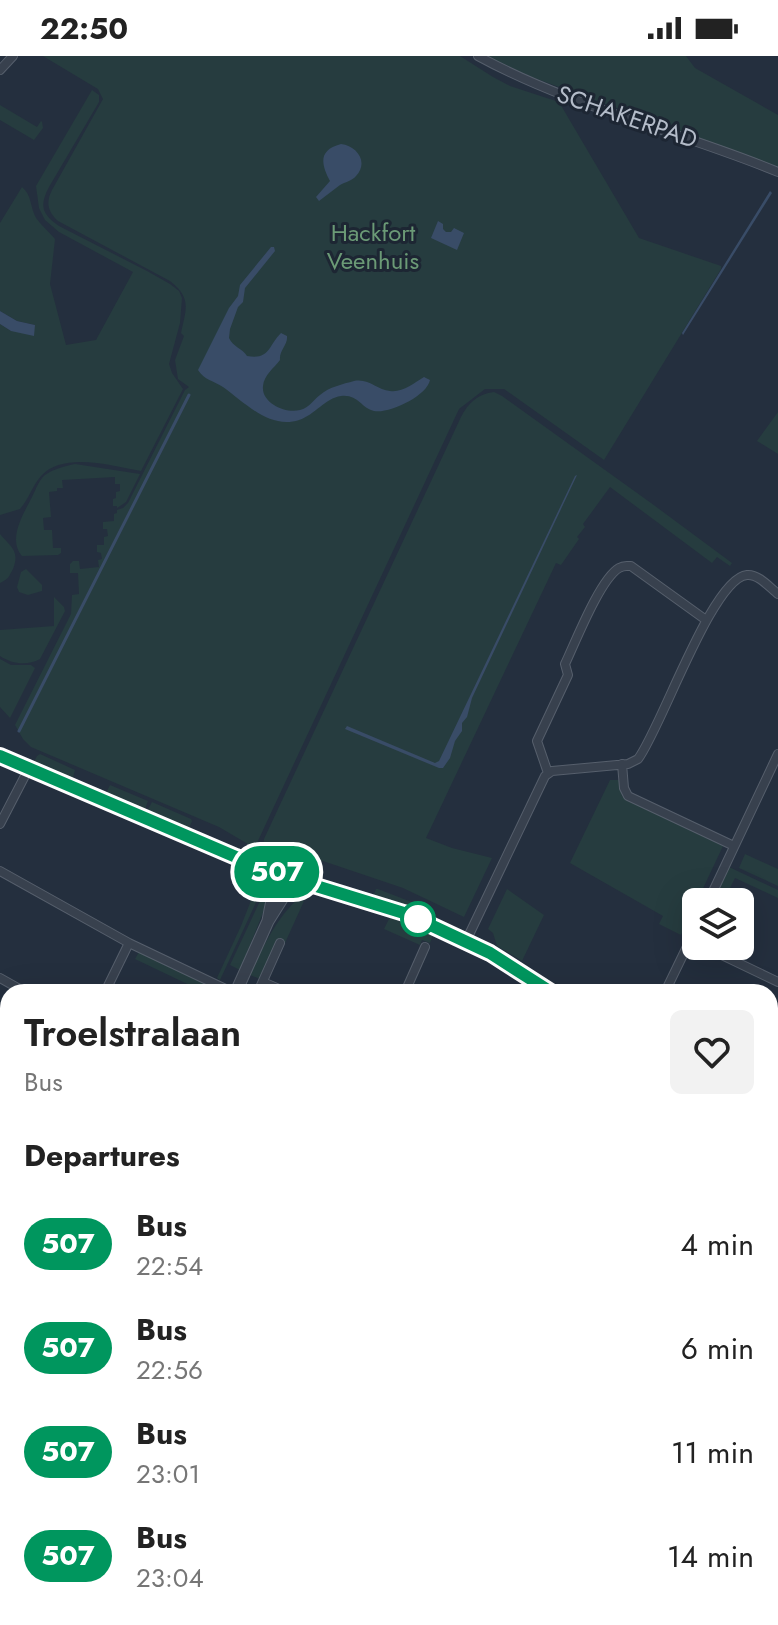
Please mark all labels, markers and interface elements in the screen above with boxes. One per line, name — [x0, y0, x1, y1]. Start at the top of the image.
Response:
text: 22:50 — [40, 7, 128, 50]
street label: SCHAKERPAD — [552, 76, 702, 157]
park label: Hackfort Veenhuis — [327, 215, 419, 278]
line badge: 507 — [231, 846, 323, 898]
text: 507 — [250, 851, 304, 892]
map controls — [682, 888, 754, 960]
button: layers — [682, 888, 754, 960]
unlabelled marker — [401, 902, 435, 936]
text: Troelstralaan — [24, 1005, 241, 1060]
button: heart — [670, 1010, 754, 1094]
text: Bus — [24, 1063, 63, 1101]
text: Departures — [24, 1134, 180, 1177]
text: Bus — [136, 1204, 187, 1247]
text: 507 — [41, 1223, 95, 1264]
text: 4 min — [681, 1223, 754, 1266]
text: 22:54 — [136, 1247, 203, 1285]
text: Bus — [136, 1308, 187, 1351]
text: 507 — [41, 1327, 95, 1368]
text: 6 min — [681, 1327, 754, 1370]
text: 22:56 — [136, 1351, 203, 1389]
text: Bus — [136, 1412, 187, 1455]
text: 507 — [41, 1431, 95, 1472]
text: 11 min — [671, 1431, 754, 1474]
text: 23:01 — [136, 1455, 200, 1493]
text: Bus — [136, 1516, 187, 1559]
text: 507 — [41, 1535, 95, 1576]
text: 14 min — [667, 1535, 754, 1578]
text: 23:04 — [136, 1559, 204, 1597]

